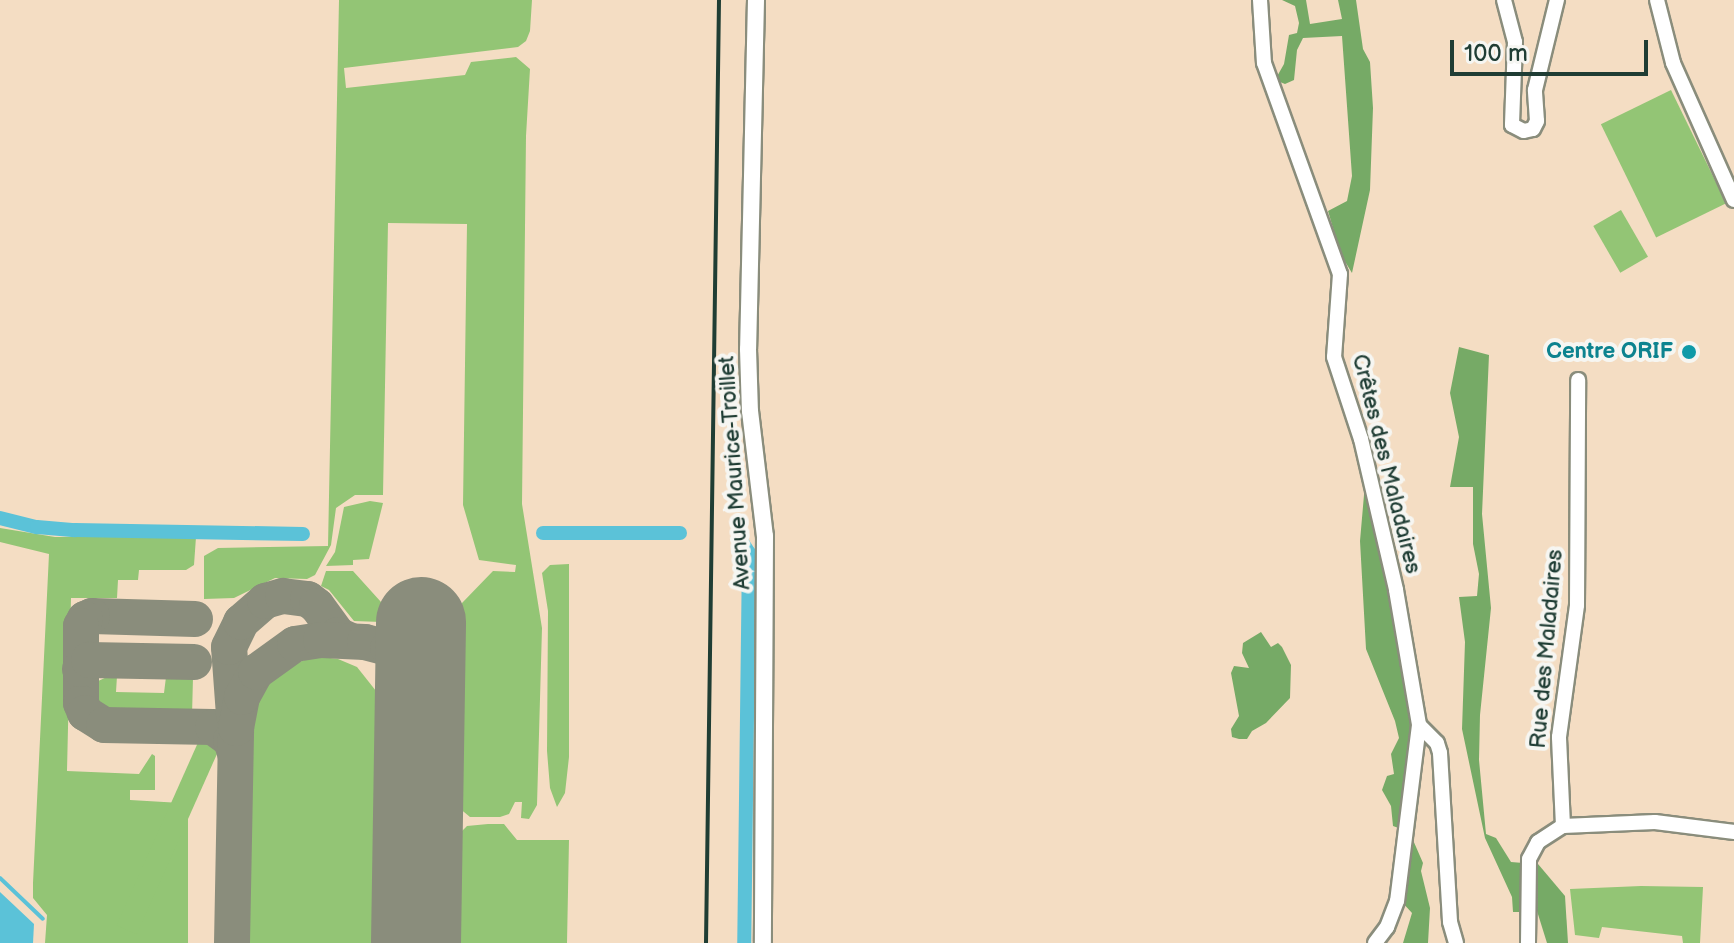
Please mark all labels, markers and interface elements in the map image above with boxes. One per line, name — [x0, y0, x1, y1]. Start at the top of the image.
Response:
scale bar — [1454, 24, 1652, 74]
text: 100 m — [1464, 39, 1528, 68]
place label: Centre ORIF — [1546, 339, 1673, 365]
marker: Centre ORIF — [1680, 343, 1698, 361]
street label: Crêtes des Maladaires — [1346, 352, 1426, 576]
street label: Avenue Maurice-Troillet — [714, 355, 756, 591]
street label: Rue des Maladaires — [1525, 548, 1569, 750]

